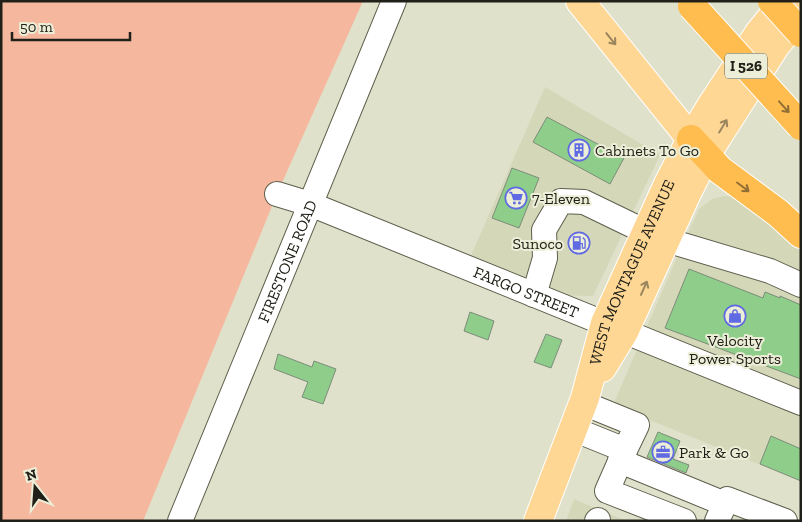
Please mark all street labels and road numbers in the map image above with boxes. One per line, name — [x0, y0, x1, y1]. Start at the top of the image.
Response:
road number: I 526 — [725, 54, 767, 78]
street label: WEST MONTAGUE AVENUE — [585, 177, 679, 367]
street label: FIRESTONE ROAD — [254, 197, 321, 325]
street label: FARGO STREET — [471, 262, 582, 322]

